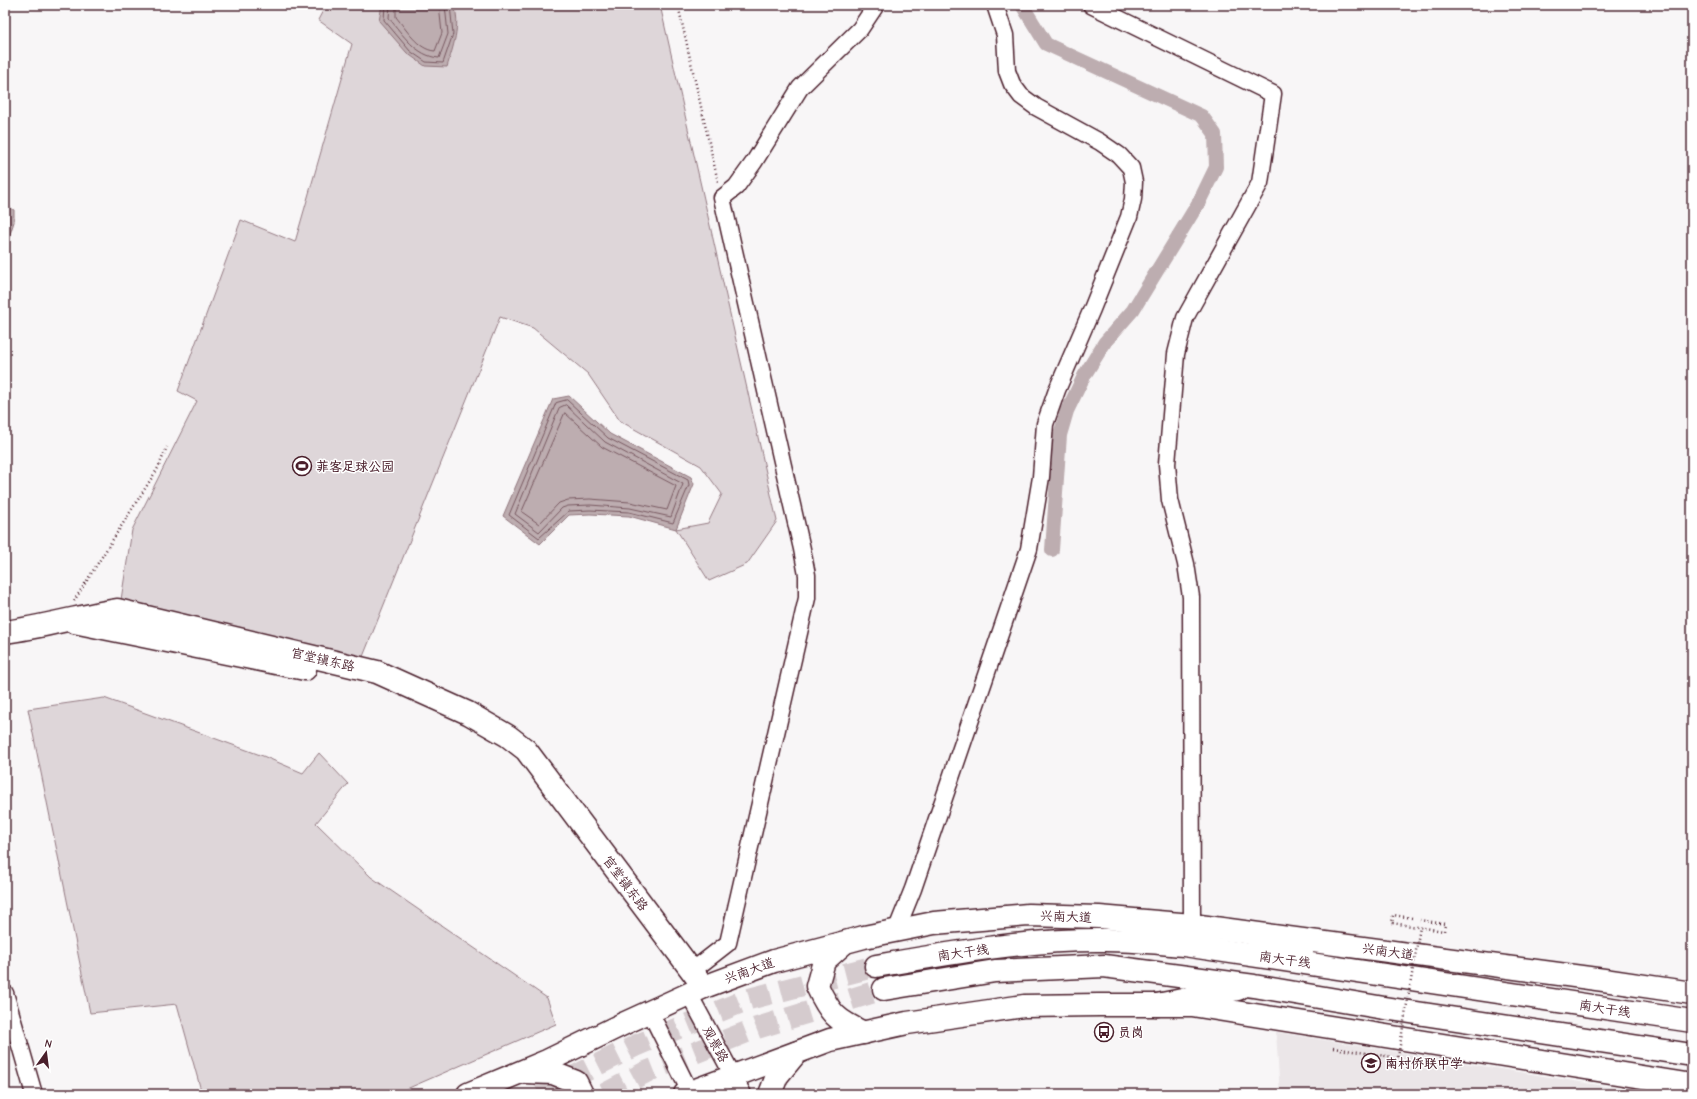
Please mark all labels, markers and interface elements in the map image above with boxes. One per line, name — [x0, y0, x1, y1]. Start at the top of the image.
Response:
sports icon: 菲客足球公园 — [291, 455, 313, 477]
place label: 菲客足球公园 — [316, 459, 394, 474]
street label: 官堂镇东路 — [290, 645, 356, 674]
street label: 官堂镇东路 — [600, 853, 651, 914]
street label: 兴南大道 — [1040, 908, 1092, 925]
street label: 兴南大道 — [1361, 940, 1415, 963]
street label: 南大干线 — [936, 941, 990, 964]
street label: 南大干线 — [1258, 948, 1312, 971]
street label: 兴南大道 — [722, 955, 776, 986]
street label: 南大干线 — [1578, 997, 1632, 1020]
bus stop icon: 员岗 — [1093, 1021, 1115, 1043]
street label: 观景路 — [700, 1024, 732, 1065]
place label: 员岗 — [1118, 1025, 1144, 1040]
north arrow — [26, 1033, 66, 1073]
text: N — [43, 1037, 53, 1051]
school or university icon: 南村侨联中学 — [1360, 1052, 1382, 1074]
place label: 南村侨联中学 — [1385, 1056, 1463, 1071]

